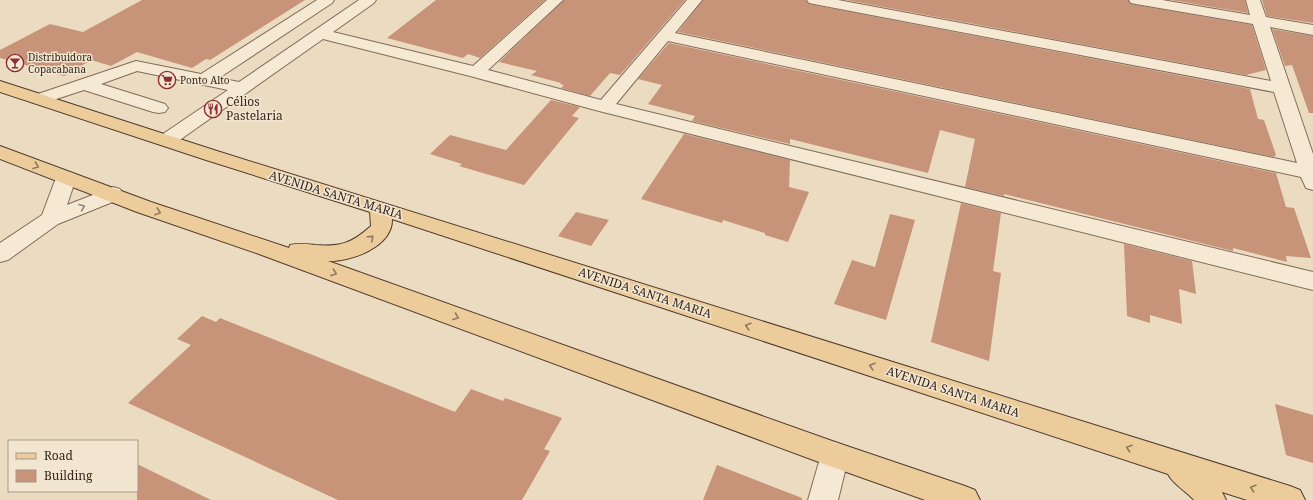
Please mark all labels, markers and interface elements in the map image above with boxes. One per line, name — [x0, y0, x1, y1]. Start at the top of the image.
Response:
place label: Distribuidora Copacabana — [28, 50, 93, 76]
bar icon: Distribuidora Copacabana — [5, 53, 25, 73]
supermarket icon: Ponto Alto — [157, 70, 177, 90]
place label: Ponto Alto — [180, 73, 230, 87]
place label: Célios Pastelaria — [226, 93, 283, 124]
restaurant icon: Célios Pastelaria — [203, 99, 223, 119]
one-way arrow — [33, 162, 40, 170]
street label: AVENIDA SANTA MARIA — [267, 166, 406, 223]
one-way arrow — [78, 203, 85, 211]
one-way arrow — [155, 207, 162, 215]
one-way arrow — [366, 236, 374, 243]
street label: AVENIDA SANTA MARIA — [576, 263, 715, 322]
one-way arrow — [330, 268, 337, 276]
one-way arrow — [453, 312, 460, 321]
one-way arrow — [745, 322, 752, 331]
one-way arrow — [869, 362, 876, 371]
street label: AVENIDA SANTA MARIA — [884, 362, 1023, 421]
legend — [8, 440, 138, 492]
one-way arrow — [1126, 444, 1133, 453]
text: Road — [44, 447, 74, 464]
text: Building — [44, 467, 93, 484]
one-way arrow — [1250, 484, 1257, 493]

